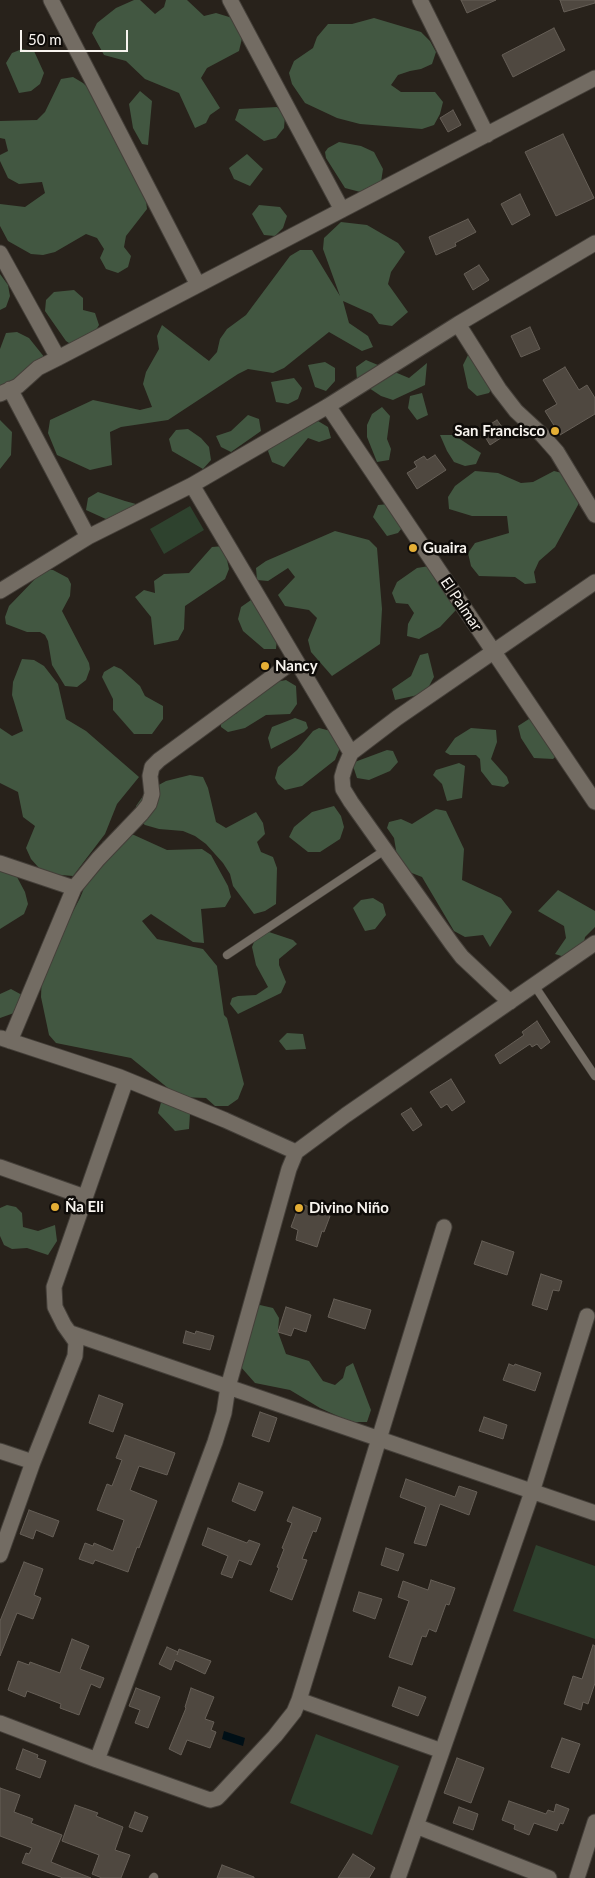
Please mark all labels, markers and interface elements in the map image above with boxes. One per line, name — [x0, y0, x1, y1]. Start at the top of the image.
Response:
scale bar — [22, 20, 130, 52]
text: 50 m — [28, 30, 62, 48]
place label: San Francisco — [454, 422, 545, 440]
marker: San Francisco — [549, 425, 561, 437]
place label: Guaira — [423, 539, 467, 557]
marker: Guaira — [407, 542, 419, 554]
street label: El Palmar — [436, 574, 486, 634]
place label: Nancy — [275, 657, 318, 675]
marker: Nancy — [259, 660, 271, 672]
place label: Ña Eli — [65, 1198, 104, 1216]
place label: Divino Niño — [309, 1199, 389, 1217]
marker: Ña Eli — [49, 1201, 61, 1213]
marker: Divino Niño — [293, 1202, 305, 1214]

